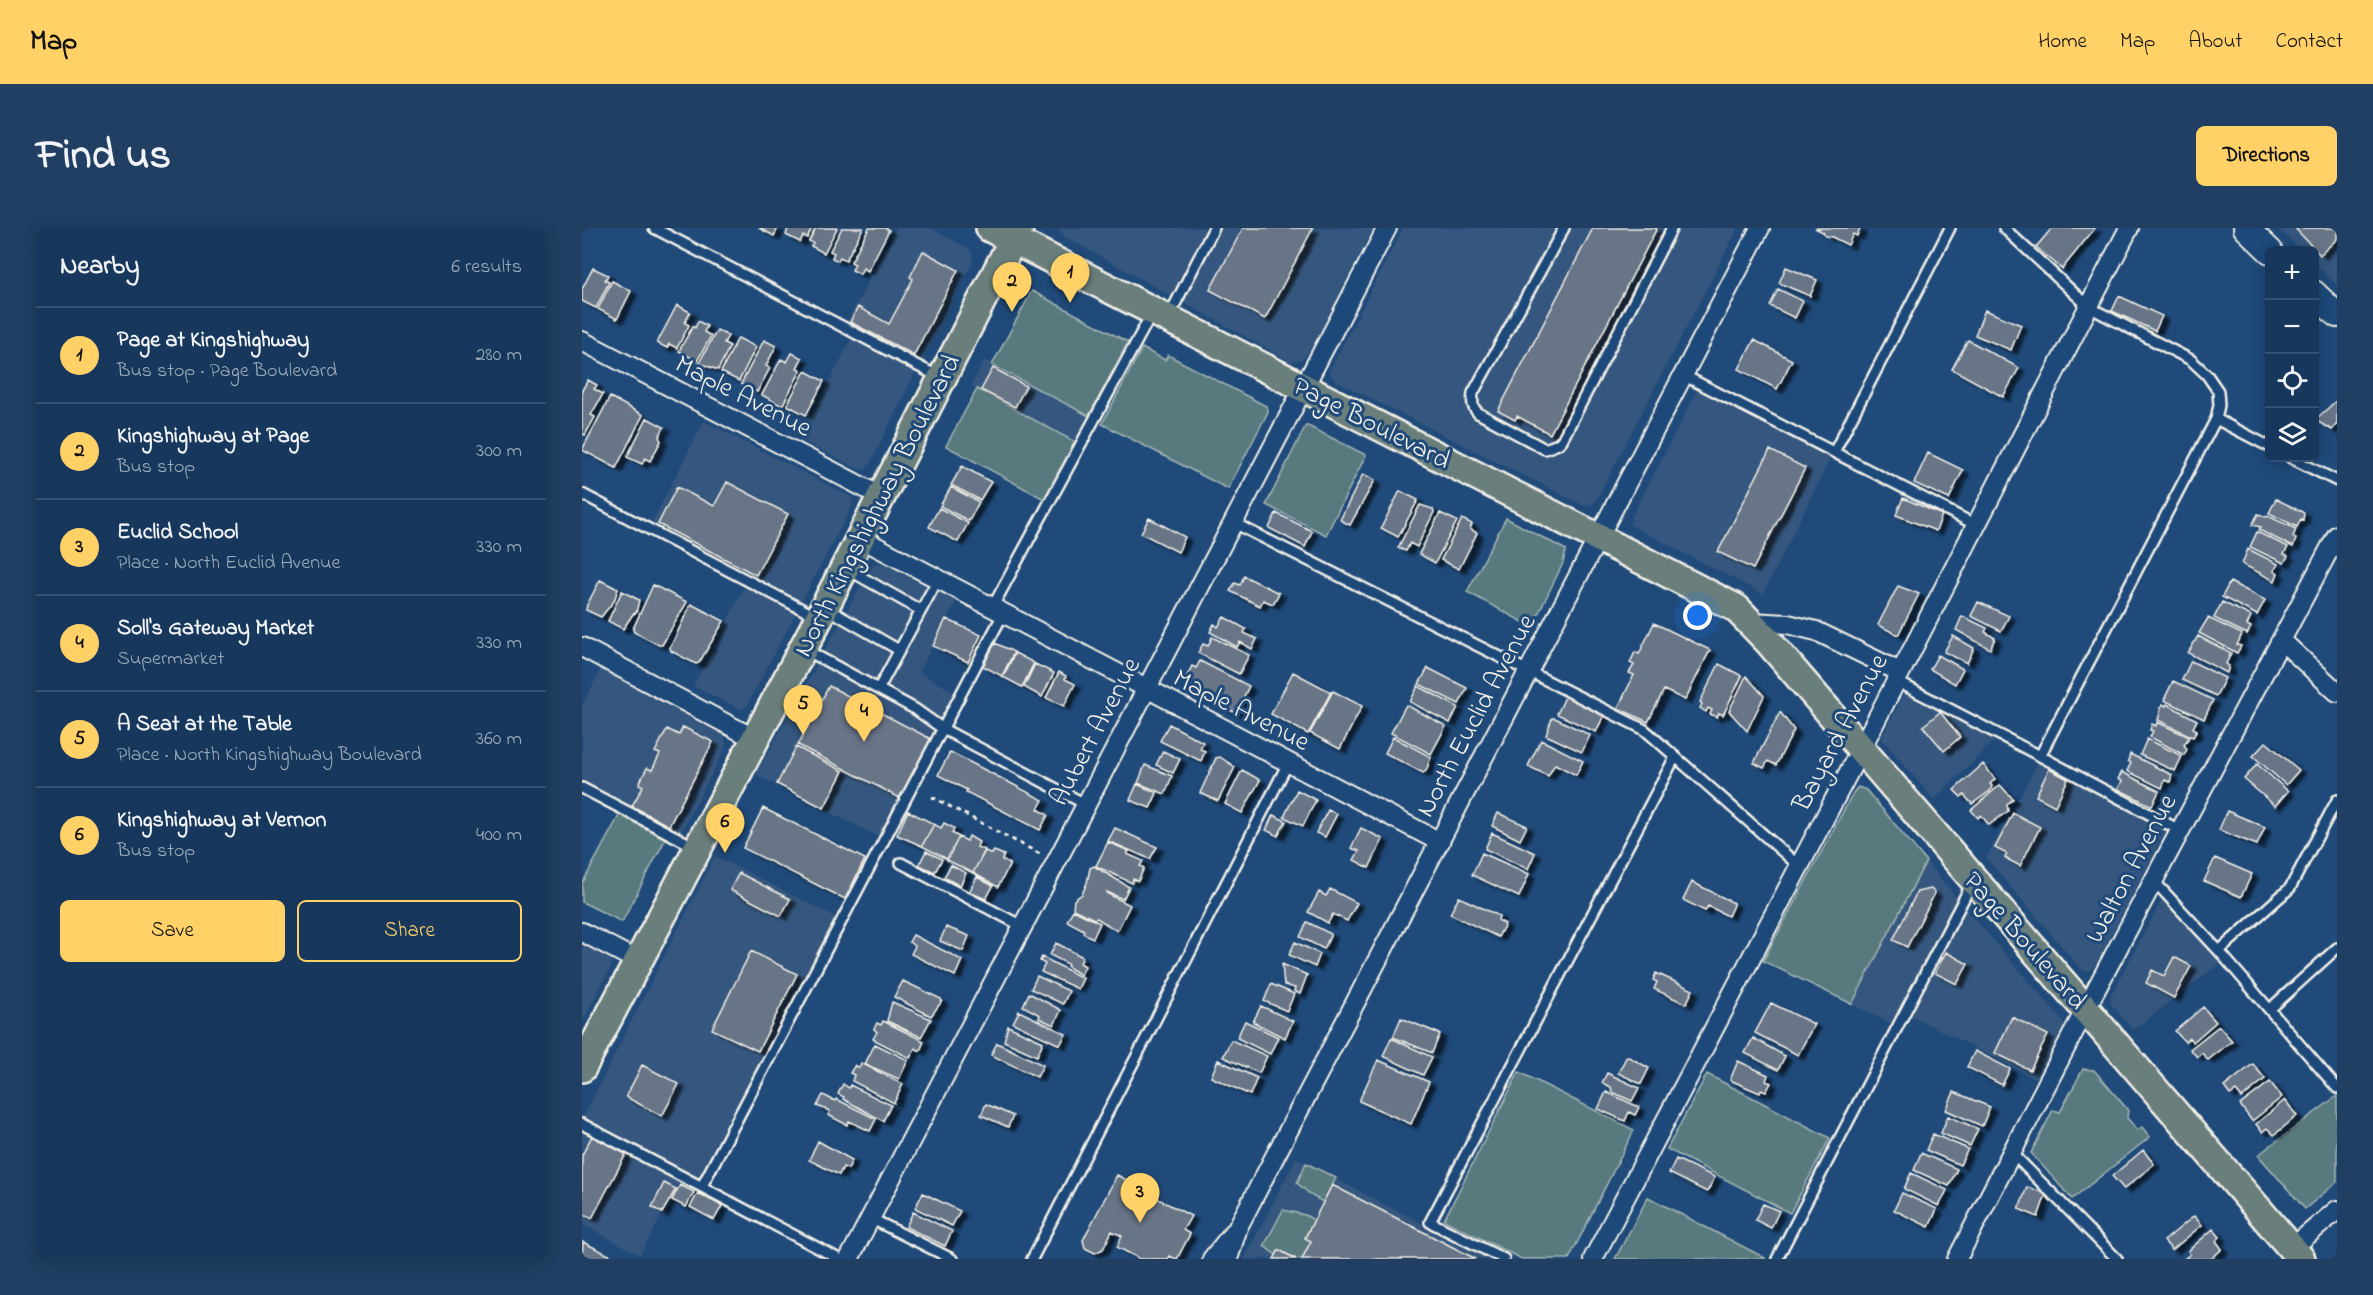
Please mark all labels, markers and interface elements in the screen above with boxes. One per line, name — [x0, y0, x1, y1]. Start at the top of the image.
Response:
text: Map — [30, 22, 77, 63]
text: Home — [2038, 27, 2087, 57]
text: Map — [2120, 27, 2155, 57]
text: About — [2188, 27, 2242, 57]
text: Contact — [2275, 27, 2343, 57]
text: Find us — [36, 126, 171, 187]
button: Directions — [2196, 126, 2337, 186]
map controls — [2265, 246, 2319, 462]
button: + — [2265, 246, 2319, 300]
text: Nearby — [60, 248, 139, 286]
text: 6 results — [451, 253, 522, 282]
pin: 1 — [1050, 254, 1090, 303]
pin: 2 — [992, 262, 1032, 312]
button: − — [2265, 300, 2319, 354]
text: Page at Kingshighway — [117, 325, 309, 357]
text: 1 — [76, 341, 83, 370]
text: 280 m — [475, 341, 522, 370]
street label: Maple Avenue — [668, 346, 819, 449]
street label: North Kingshighway Boulevard — [785, 348, 972, 664]
button: locate — [2265, 354, 2319, 408]
text: Bus stop · Page Boulevard — [117, 357, 337, 386]
street label: Page Boulevard — [1285, 368, 1456, 481]
button: layers — [2265, 408, 2319, 462]
text: Kingshighway at Page — [117, 421, 309, 453]
text: 2 — [75, 437, 84, 466]
text: 300 m — [476, 437, 522, 466]
text: Bus stop — [117, 453, 195, 482]
text: Euclid School — [117, 517, 238, 549]
text: 3 — [75, 533, 84, 562]
text: 330 m — [476, 533, 522, 562]
text: Place · North Euclid Avenue — [117, 549, 340, 578]
your location — [1683, 601, 1712, 630]
street label: North Euclid Avenue — [1407, 607, 1548, 825]
text: Soll's Gateway Market — [117, 613, 314, 645]
text: 4 — [75, 629, 84, 658]
text: 330 m — [476, 629, 522, 658]
text: Supermarket — [117, 645, 224, 674]
street label: Bayard Avenue — [1783, 647, 1900, 820]
street label: Aubert Avenue — [1041, 650, 1152, 813]
street label: Maple Avenue — [1166, 660, 1317, 763]
pin: 5 — [784, 686, 822, 735]
pin: 4 — [844, 692, 884, 742]
text: A Seat at the Table — [117, 709, 292, 741]
text: 5 — [74, 725, 85, 754]
text: 360 m — [476, 725, 522, 754]
text: Place · North Kingshighway Boulevard — [117, 741, 422, 770]
street label: Walton Avenue — [2077, 787, 2188, 951]
pin: 6 — [706, 804, 744, 853]
text: Kingshighway at Vernon — [117, 805, 326, 837]
text: 6 — [75, 821, 84, 850]
text: 400 m — [476, 821, 522, 850]
text: Bus stop — [117, 837, 195, 866]
street label: Page Boulevard — [1953, 864, 2095, 1019]
button: Save — [60, 900, 285, 962]
button: Share — [297, 900, 522, 962]
pin: 3 — [1120, 1174, 1160, 1223]

